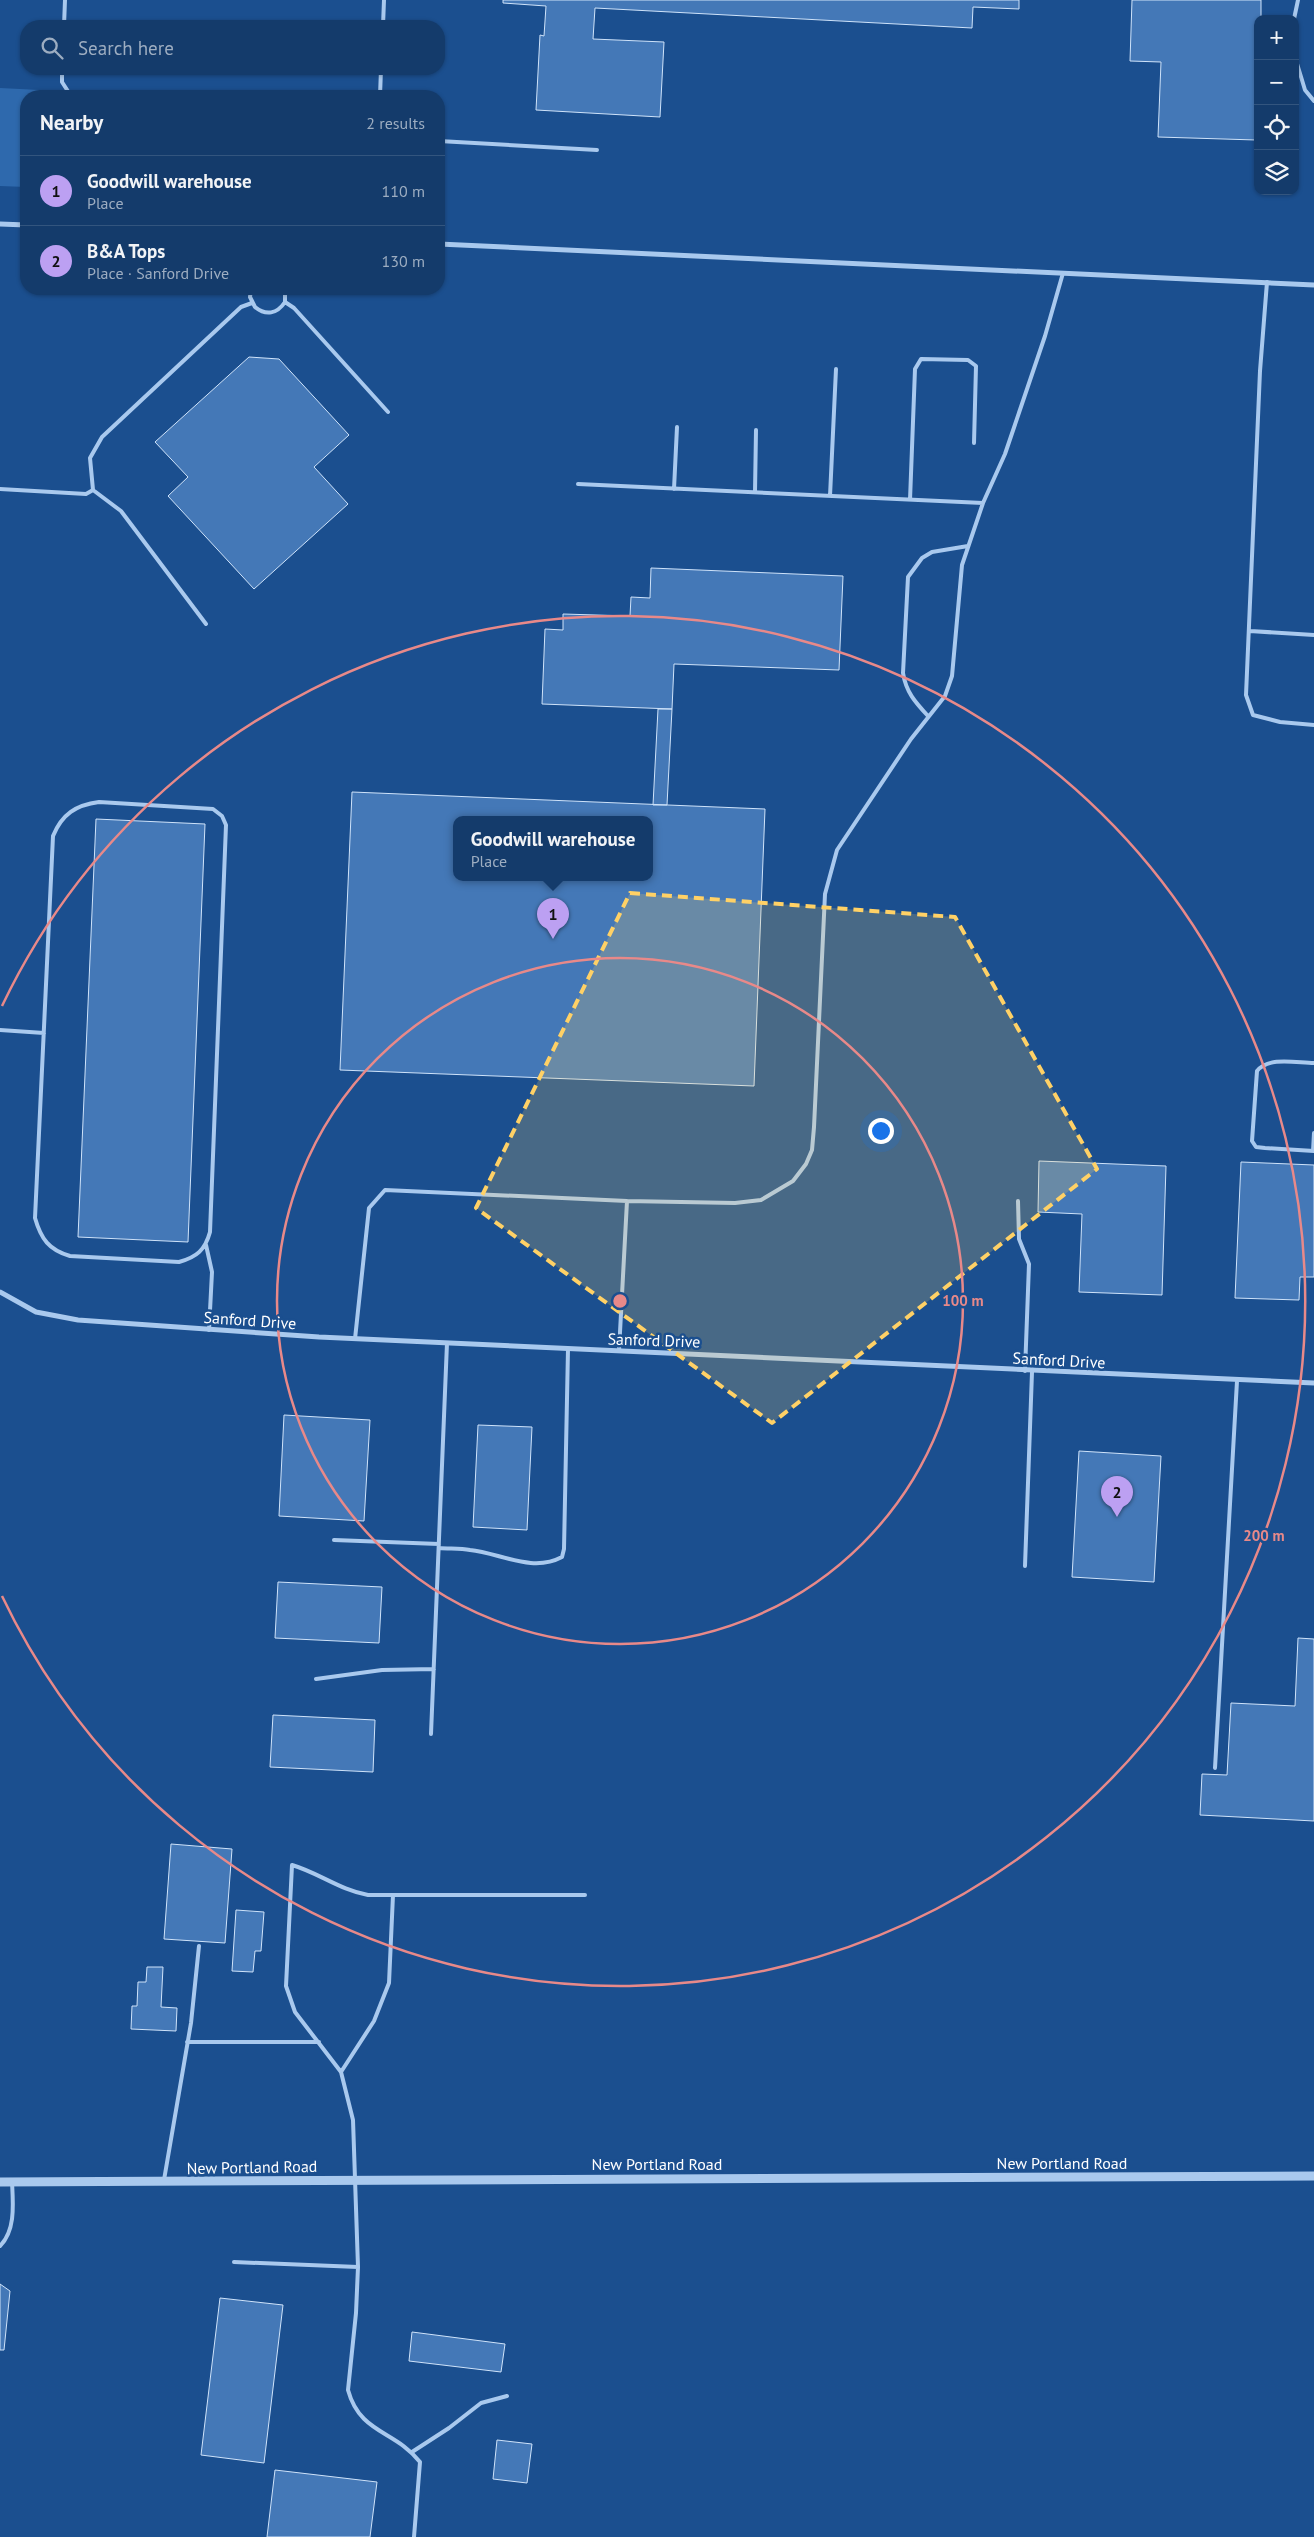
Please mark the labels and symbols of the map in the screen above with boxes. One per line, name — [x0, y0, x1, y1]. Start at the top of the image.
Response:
pin: 1 — [537, 898, 569, 939]
your location — [868, 1118, 894, 1144]
text: 100 m — [942, 1291, 984, 1310]
centre of rings — [611, 1292, 629, 1310]
street label: Sanford Drive — [203, 1307, 297, 1333]
street label: Sanford Drive — [607, 1328, 701, 1352]
street label: Sanford Drive — [1012, 1348, 1106, 1372]
pin: 2 — [1101, 1476, 1133, 1517]
text: 200 m — [1243, 1526, 1285, 1545]
street label: New Portland Road — [997, 2153, 1127, 2173]
street label: New Portland Road — [592, 2154, 722, 2174]
street label: New Portland Road — [186, 2156, 318, 2178]

